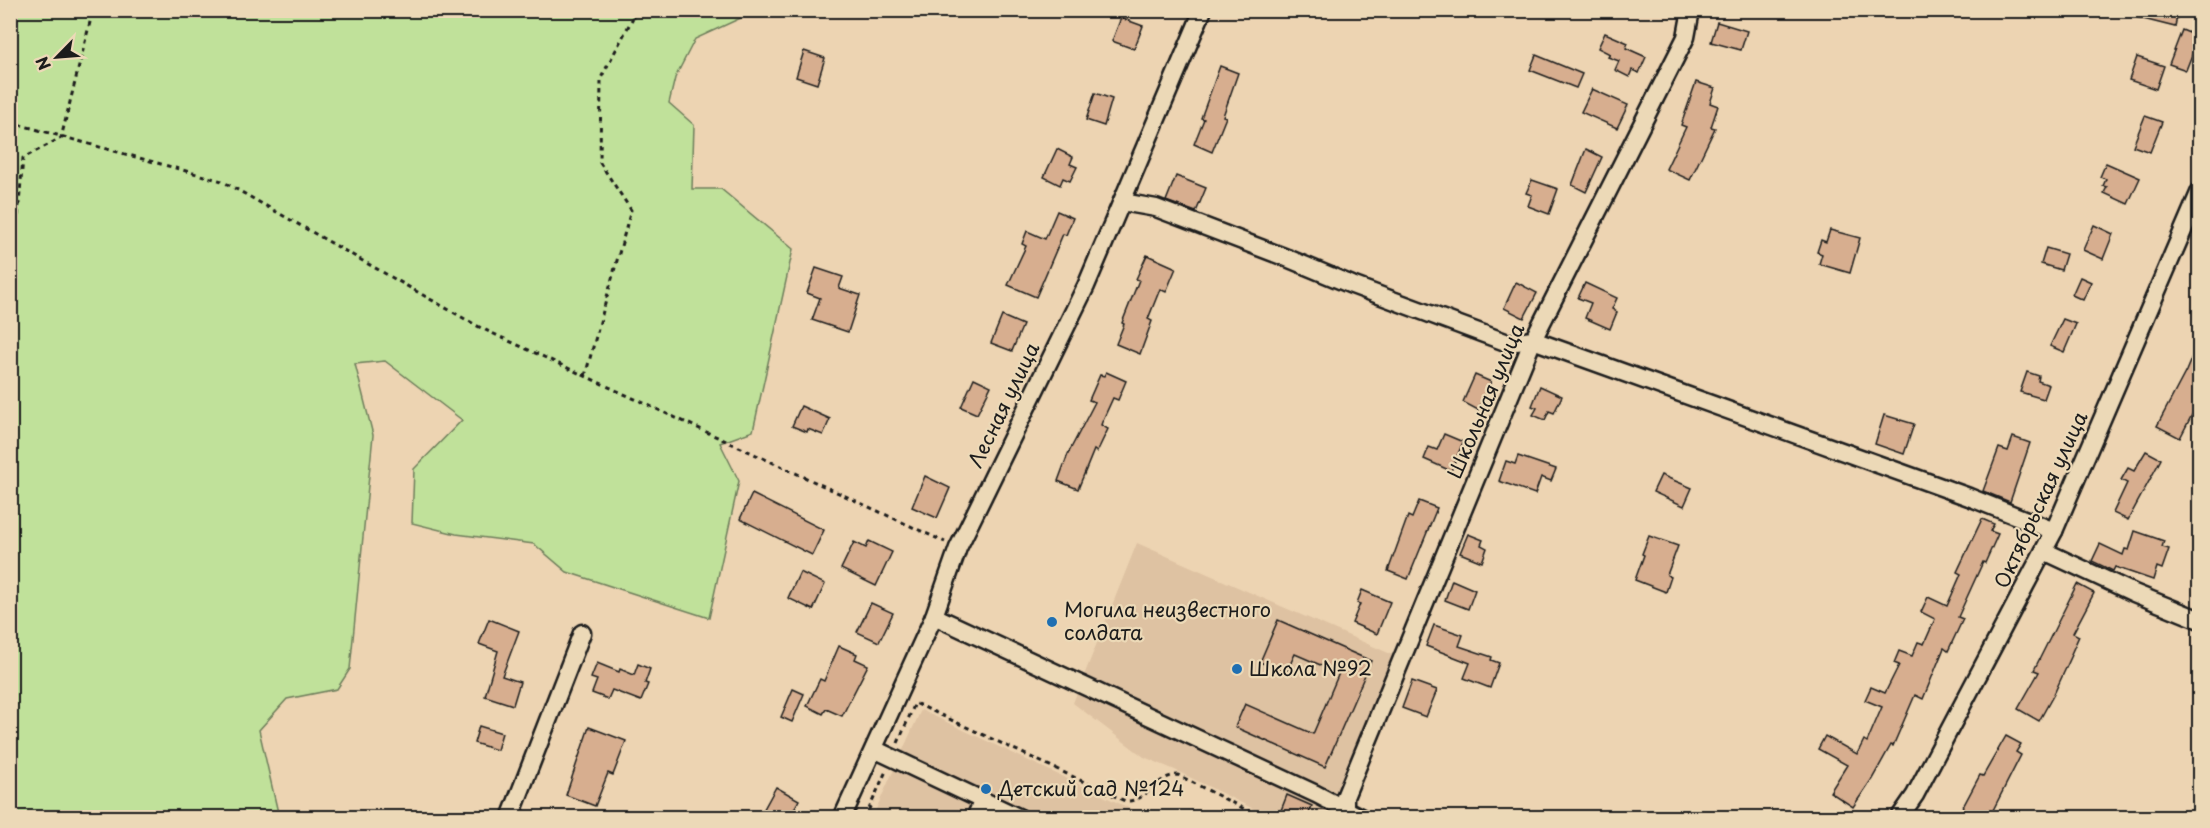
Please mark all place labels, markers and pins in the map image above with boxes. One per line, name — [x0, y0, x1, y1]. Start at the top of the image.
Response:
place label: Могила неизвестного солдата — [1064, 594, 1271, 647]
marker: Могила неизвестного солдата — [1045, 615, 1059, 629]
place label: Школа №92 — [1249, 653, 1372, 683]
marker: Школа №92 — [1230, 662, 1244, 676]
place label: Детский сад №124 — [997, 773, 1184, 803]
marker: Детский сад №124 — [979, 782, 993, 796]

